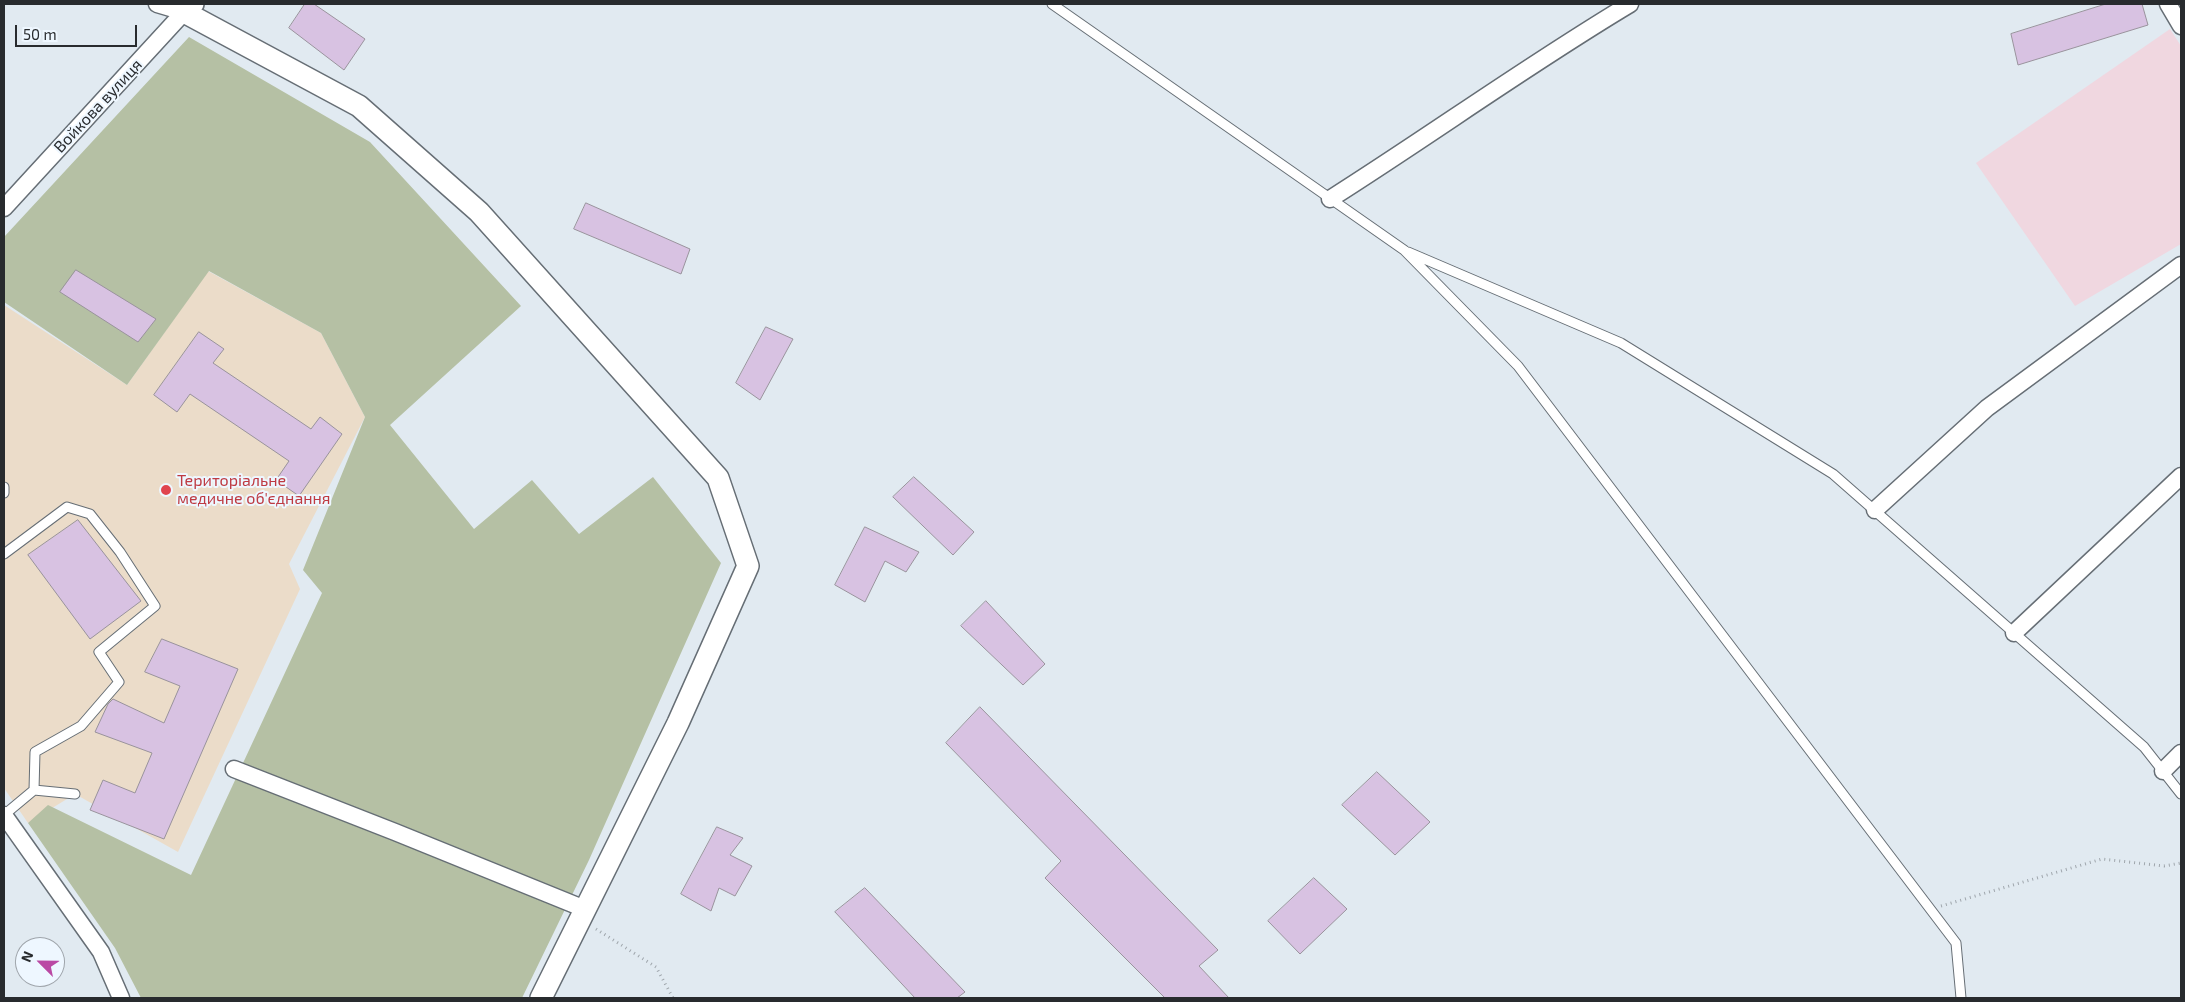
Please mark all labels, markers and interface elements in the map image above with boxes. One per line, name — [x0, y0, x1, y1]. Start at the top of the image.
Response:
scale bar — [18, 15, 140, 47]
text: 50 m — [23, 25, 57, 43]
street label: Войкова вулиця — [50, 55, 146, 157]
place label: Територіальне медичне об'єднання — [177, 471, 331, 509]
marker: Територіальне медичне об'єднання — [159, 483, 173, 497]
north arrow — [15, 937, 65, 987]
text: N — [17, 948, 36, 964]

